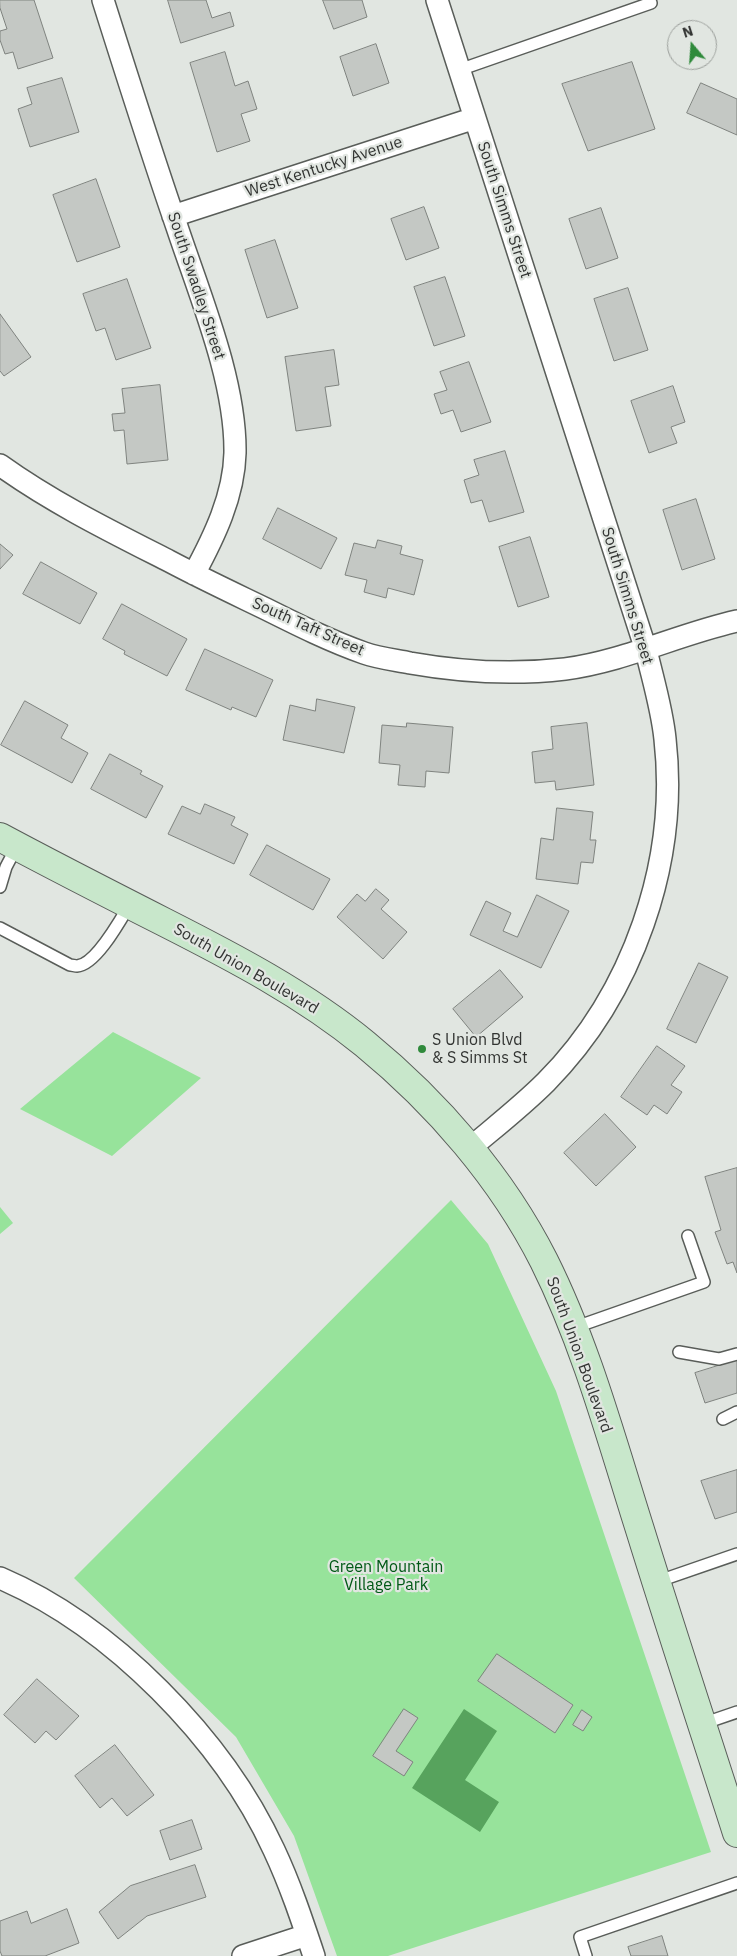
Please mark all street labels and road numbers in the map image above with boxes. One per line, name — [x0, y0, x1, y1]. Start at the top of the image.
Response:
street label: West Kentucky Avenue — [243, 133, 405, 201]
street label: South Simms Street — [473, 139, 535, 281]
street label: South Swadley Street — [163, 210, 229, 362]
street label: South Simms Street — [597, 525, 657, 667]
street label: South Taft Street — [249, 594, 367, 660]
street label: South Union Boulevard — [170, 920, 322, 1018]
street label: South Union Boulevard — [542, 1274, 616, 1436]

